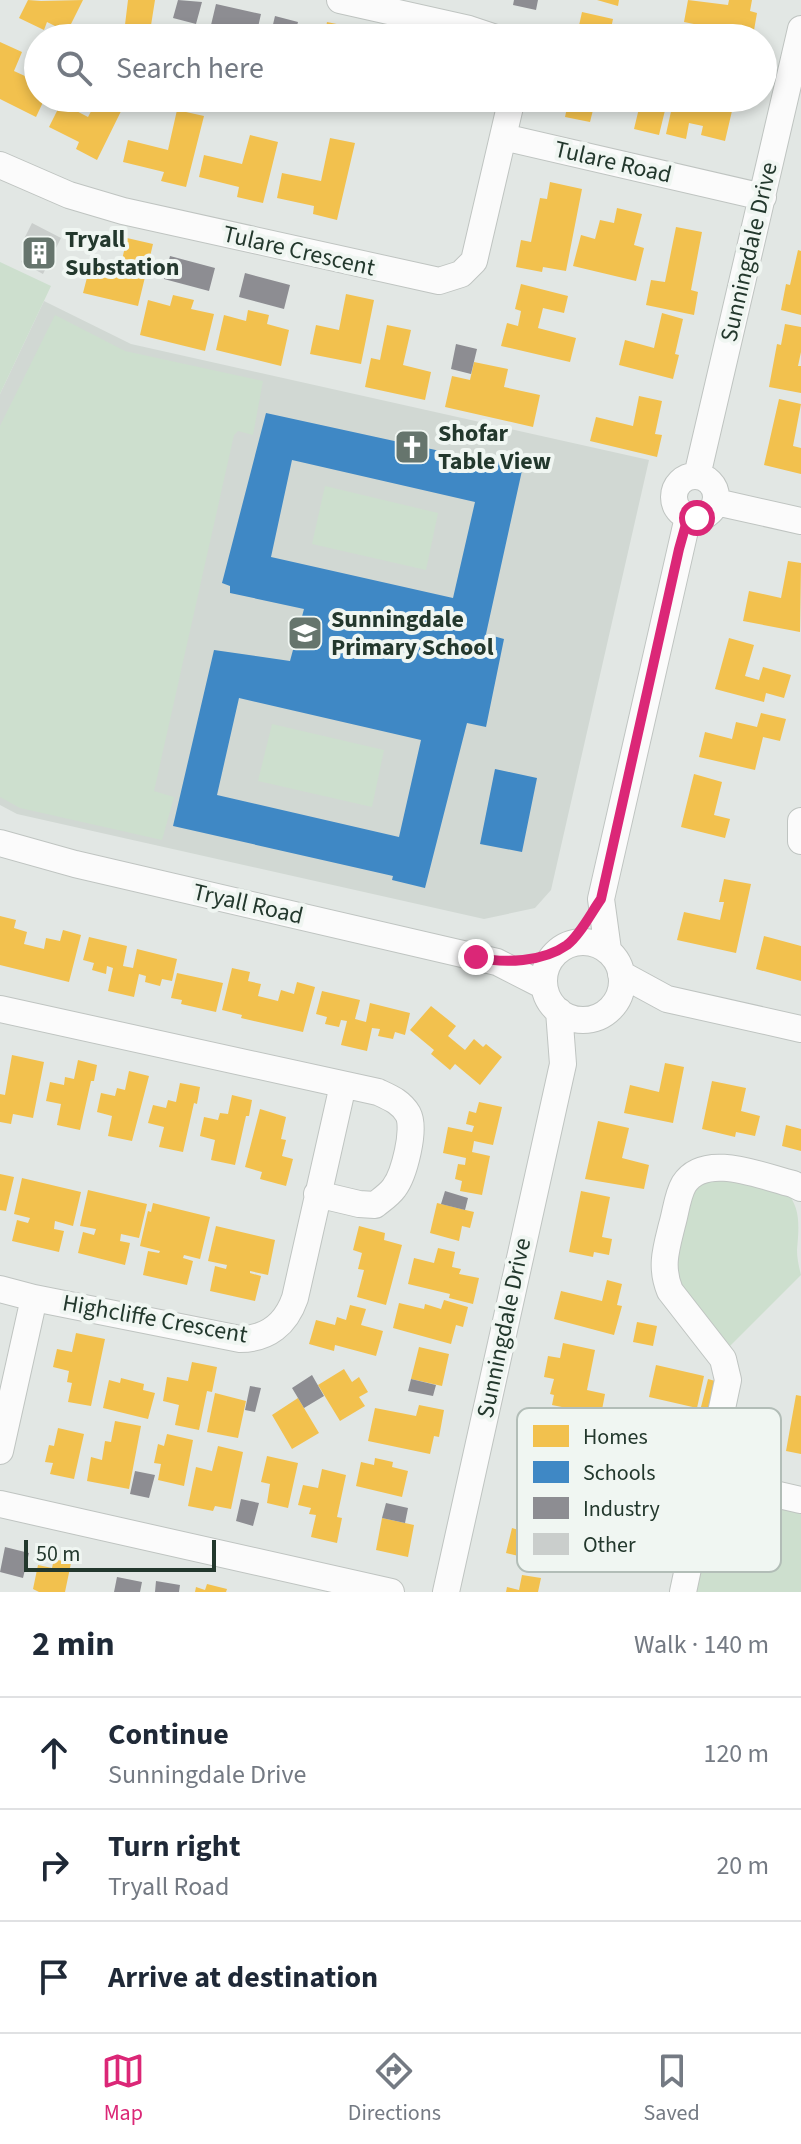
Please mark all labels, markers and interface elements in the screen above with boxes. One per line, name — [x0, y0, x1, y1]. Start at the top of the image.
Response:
search box — [24, 24, 777, 112]
icon: search — [52, 46, 96, 90]
text: Search here — [116, 47, 264, 90]
street label: Tulare Road — [551, 132, 675, 192]
street label: Sunningdale Drive — [711, 159, 787, 345]
street label: Tulare Crescent — [219, 216, 379, 286]
place label: Tryall Substation — [65, 222, 180, 285]
building icon: Tryall Substation — [20, 234, 58, 272]
place label: Shofar Table View — [438, 416, 552, 479]
church icon: Shofar Table View — [393, 428, 431, 466]
route start — [679, 500, 715, 536]
place label: Sunningdale Primary School — [331, 602, 494, 665]
school or university icon: Sunningdale Primary School — [286, 614, 324, 652]
street label: Tryall Road — [189, 874, 307, 934]
route end — [458, 939, 494, 975]
street label: Sunningdale Drive — [468, 1235, 540, 1421]
street label: Highcliffe Crescent — [60, 1286, 250, 1352]
legend — [517, 1408, 781, 1572]
text: Homes — [583, 1421, 648, 1453]
text: Schools — [583, 1457, 655, 1489]
text: Industry — [583, 1493, 660, 1525]
text: Other — [583, 1529, 636, 1561]
scale bar — [24, 1536, 216, 1572]
text: 50 m — [36, 1538, 81, 1570]
text: 2 min — [32, 1620, 115, 1669]
text: Walk · 140 m — [634, 1626, 769, 1663]
text: Continue — [108, 1713, 229, 1756]
icon: ahead — [32, 1731, 76, 1775]
text: 120 m — [703, 1735, 769, 1772]
text: Sunningdale Drive — [108, 1756, 306, 1793]
text: Turn right — [108, 1825, 240, 1868]
icon: right — [32, 1843, 76, 1887]
text: 20 m — [716, 1847, 769, 1884]
text: Tryall Road — [108, 1868, 229, 1905]
icon: arrive — [32, 1955, 76, 1999]
text: Arrive at destination — [108, 1956, 378, 1999]
tab: Map — [101, 2049, 145, 2129]
tab: Directions — [348, 2049, 441, 2129]
tab: Saved — [644, 2049, 700, 2129]

